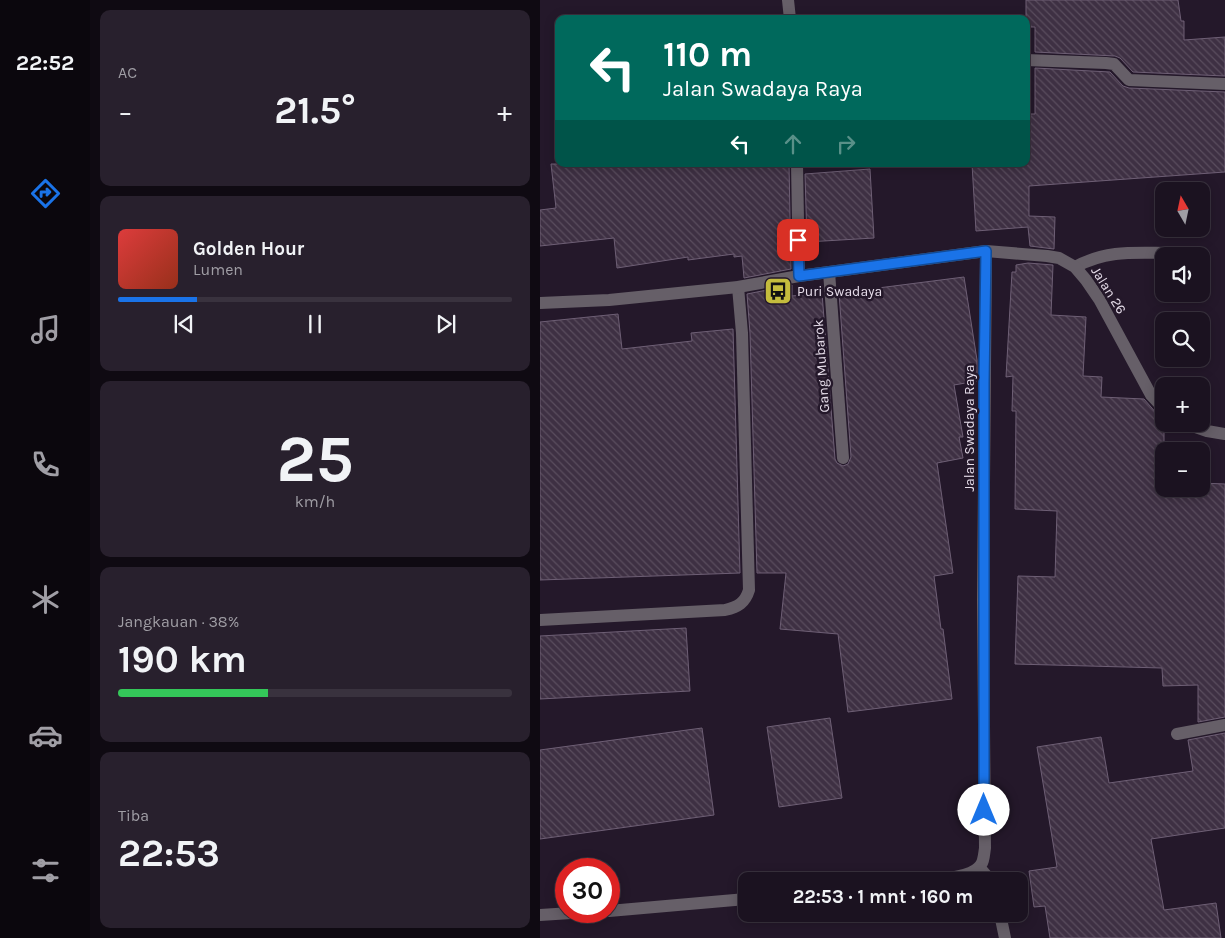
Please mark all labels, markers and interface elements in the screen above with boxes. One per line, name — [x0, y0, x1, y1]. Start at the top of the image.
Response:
text: 110 m — [663, 34, 752, 75]
icon: left — [580, 35, 645, 100]
text: 22:52 — [16, 50, 74, 76]
text: AC — [118, 63, 137, 82]
text: Jalan Swadaya Raya — [663, 76, 863, 102]
text: 21.5° — [274, 88, 356, 133]
text: − — [118, 95, 133, 128]
text: + — [497, 95, 512, 128]
icon: left — [726, 130, 754, 158]
icon: ahead — [779, 130, 807, 158]
icon: right — [832, 130, 860, 158]
icon: directions — [28, 176, 63, 211]
north arrow — [1155, 182, 1210, 238]
map controls — [1155, 182, 1210, 497]
pin — [777, 219, 819, 261]
icon: arrive — [784, 226, 812, 254]
text: Golden Hour — [193, 238, 304, 260]
button: sound — [1155, 247, 1210, 302]
text: Lumen — [193, 260, 243, 279]
street label: Jalan 26 — [1087, 263, 1130, 317]
bus stop icon: Puri Swadaya — [763, 276, 793, 306]
place label: Puri Swadaya — [797, 283, 882, 300]
icon: previous — [170, 310, 198, 338]
icon: pause — [301, 310, 329, 338]
icon: next — [432, 310, 460, 338]
icon: music — [28, 312, 63, 347]
button: search — [1155, 312, 1210, 367]
street label: Gang Mubarok — [810, 319, 833, 413]
street label: Jalan Swadaya Raya — [961, 364, 978, 492]
button: + — [1155, 377, 1210, 432]
text: 25 — [276, 421, 354, 497]
button: − — [1155, 442, 1210, 497]
icon: phone — [28, 447, 63, 482]
text: km/h — [295, 492, 335, 511]
icon: climate — [28, 582, 63, 617]
text: Jangkauan · 38% — [118, 612, 239, 631]
text: 190 km — [118, 637, 247, 682]
icon: car — [28, 718, 63, 753]
position arrow — [957, 783, 1009, 835]
text: Tiba — [118, 806, 149, 825]
text: 22:53 — [118, 831, 220, 876]
icon: filters — [28, 853, 63, 888]
speed limit sign: 30 — [555, 858, 620, 923]
text: 22:53 · 1 mnt · 160 m — [793, 886, 973, 908]

